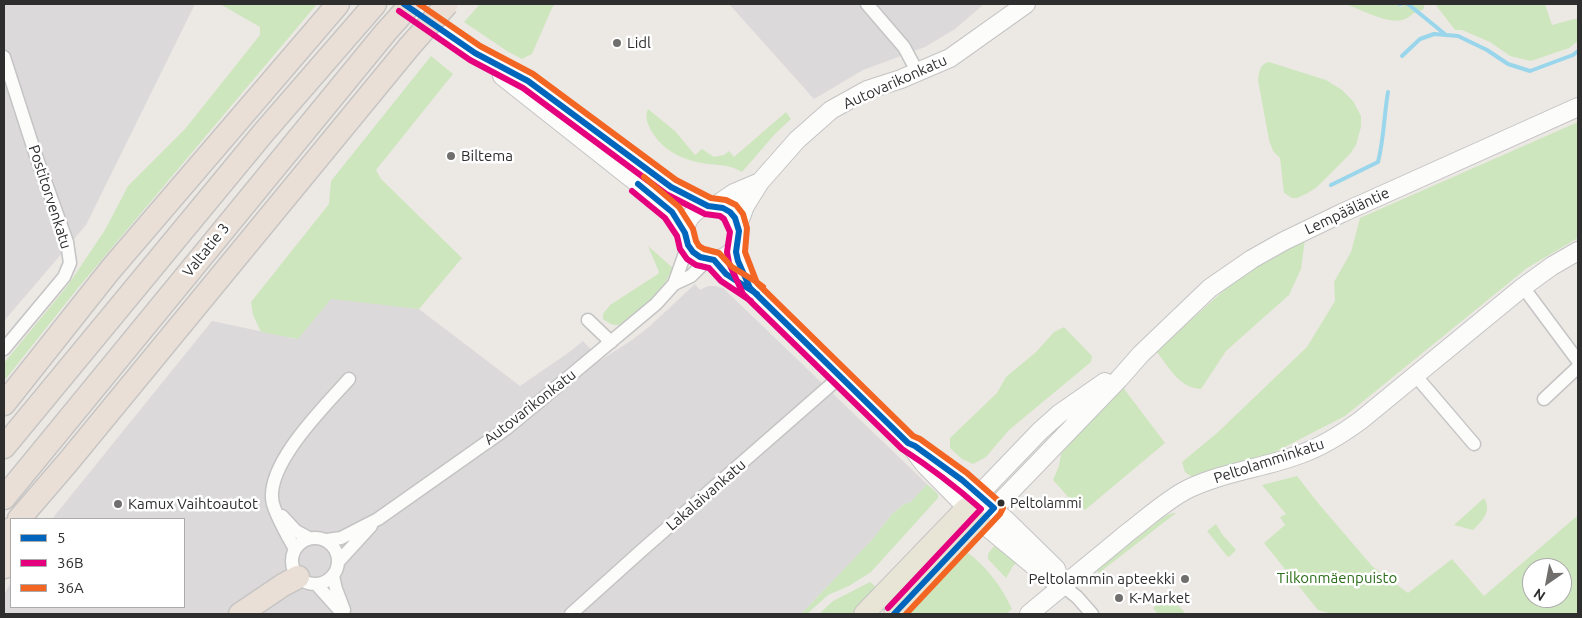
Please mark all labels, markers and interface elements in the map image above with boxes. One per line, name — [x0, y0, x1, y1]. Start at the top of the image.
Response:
place label: Lidl — [627, 34, 651, 52]
marker: Lidl — [611, 37, 623, 49]
street label: Autovarikonkatu — [840, 51, 950, 113]
street label: Postitorvenkatu — [25, 143, 75, 251]
place label: Biltema — [461, 147, 513, 165]
marker: Biltema — [445, 150, 457, 162]
street label: Lempääläntie — [1302, 184, 1392, 238]
street label: Valtatie 3 — [179, 219, 233, 281]
street label: Autovarikonkatu — [480, 366, 580, 448]
street label: Peltolamminkatu — [1212, 435, 1326, 487]
street label: Lakalaivankatu — [663, 456, 749, 534]
place label: Kamux Vaihtoautot — [128, 495, 258, 513]
place label: Peltolammi — [1010, 495, 1082, 511]
marker: Kamux Vaihtoautot — [112, 498, 124, 510]
marker: Peltolammi — [996, 498, 1006, 508]
legend — [10, 518, 185, 608]
text: 5 — [57, 529, 65, 546]
text: 36B — [57, 554, 83, 571]
north arrow — [1522, 558, 1572, 608]
park label: Tilkonmäenpuisto — [1277, 569, 1397, 587]
place label: Peltolammin apteekki — [1029, 570, 1175, 588]
marker: Peltolammin apteekki — [1179, 573, 1191, 585]
text: 36A — [57, 579, 84, 596]
text: N — [1531, 585, 1548, 604]
place label: K-Market — [1129, 589, 1190, 607]
marker: K-Market — [1113, 592, 1125, 604]

